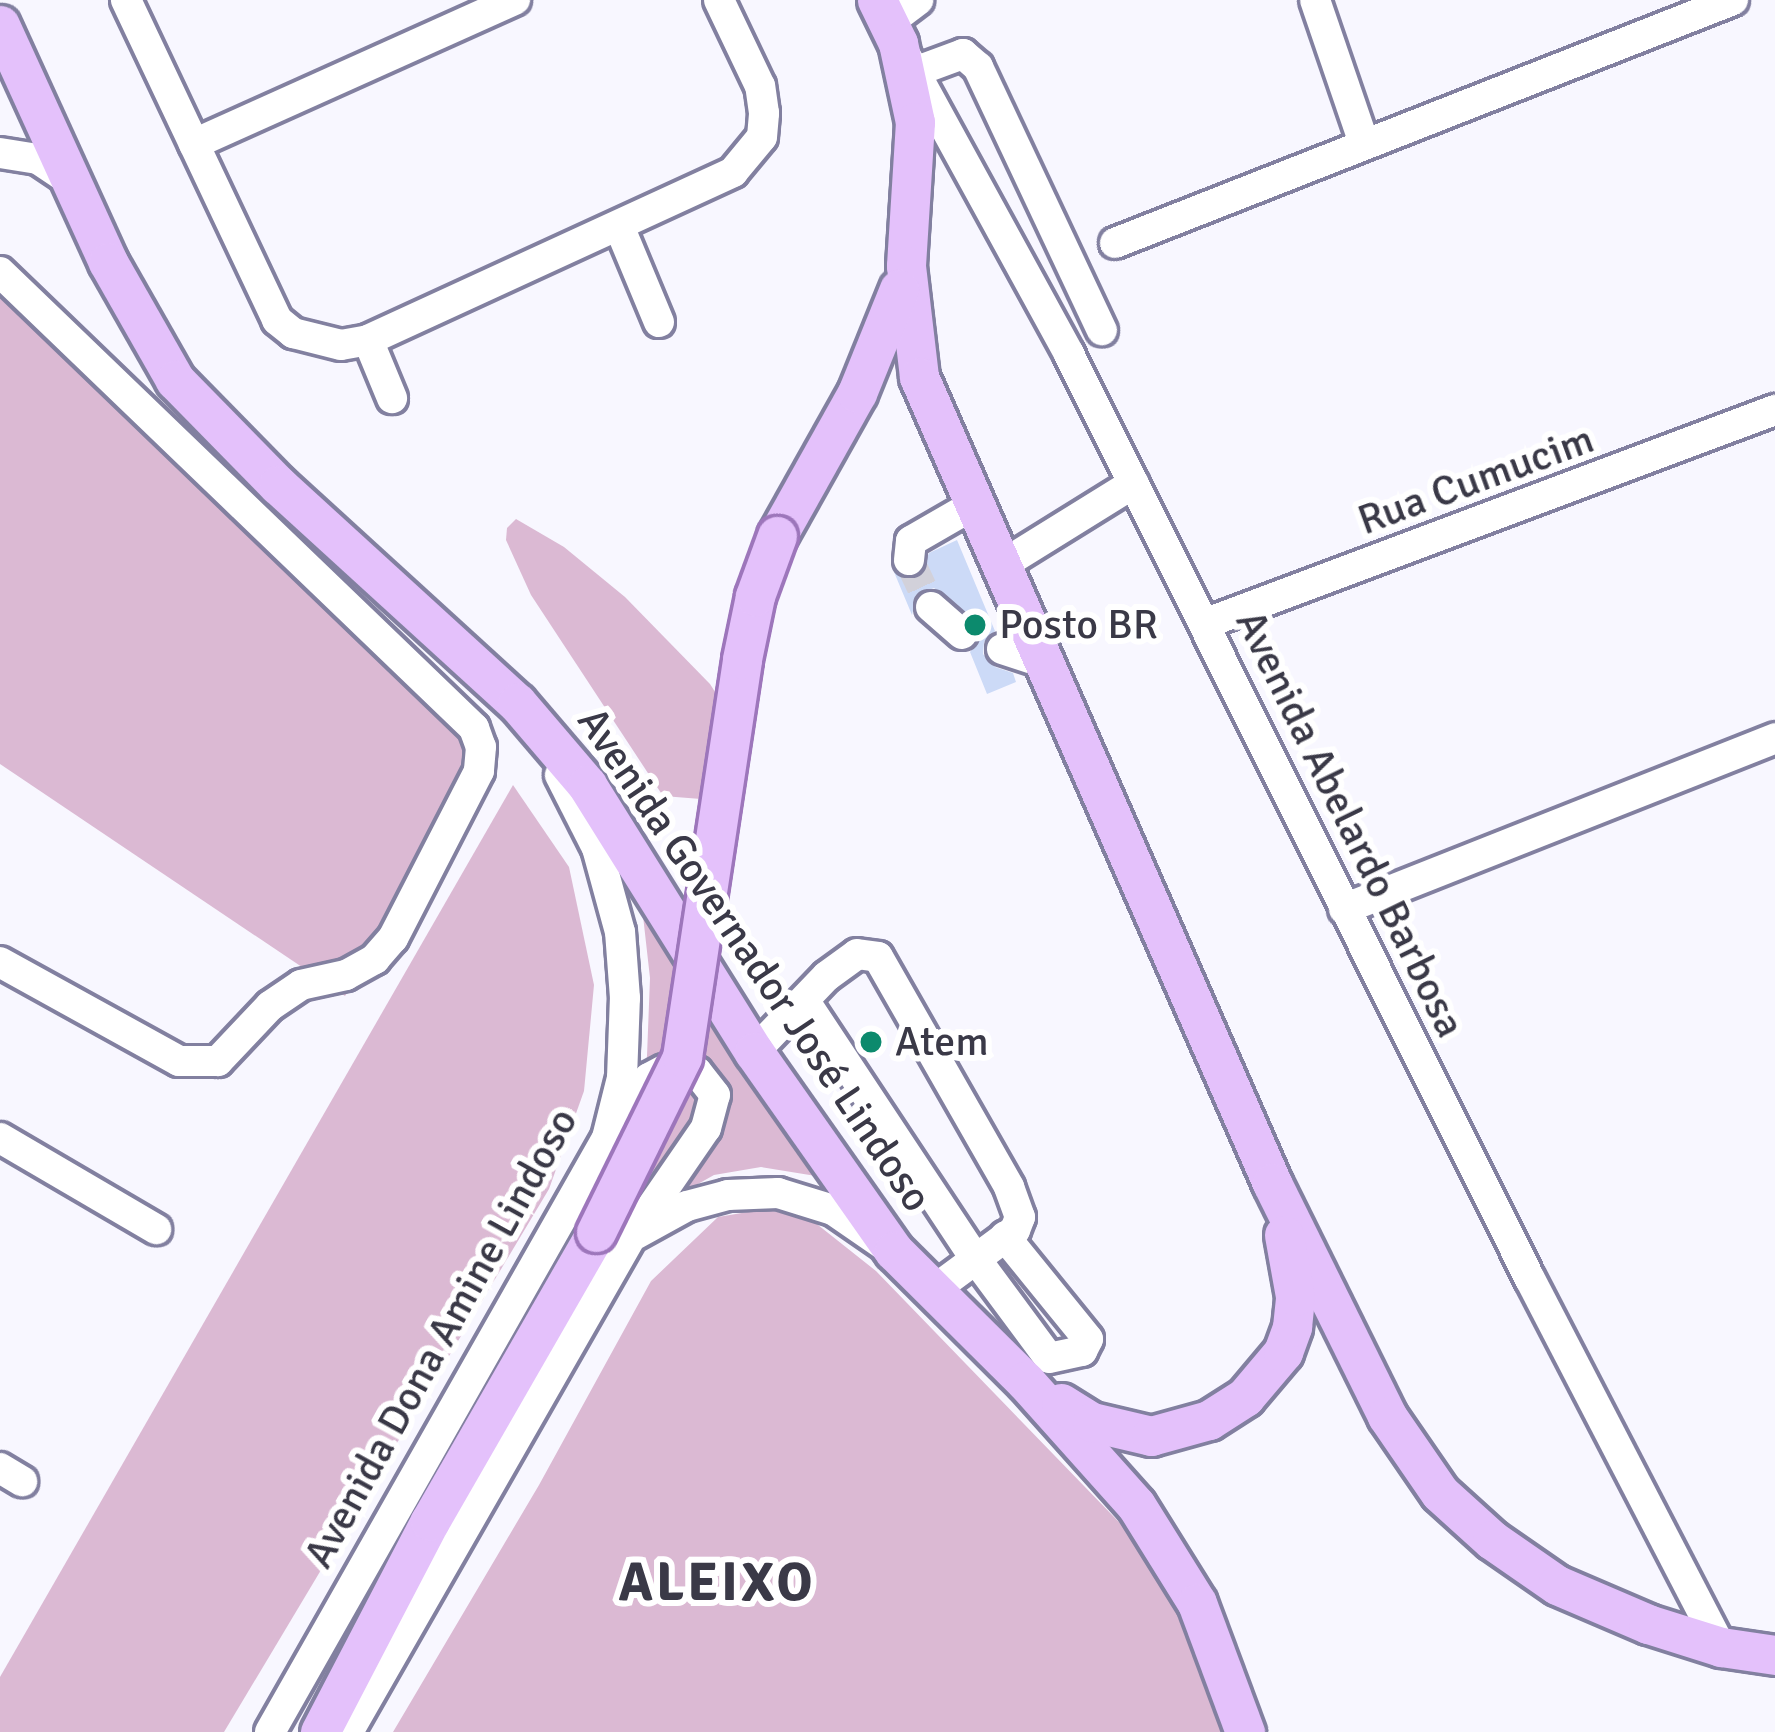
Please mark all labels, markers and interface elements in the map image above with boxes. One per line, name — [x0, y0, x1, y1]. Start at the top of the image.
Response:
street label: Rua Cumucim — [1351, 414, 1601, 546]
place label: Posto BR — [999, 600, 1158, 650]
street label: Avenida Abelardo Barbosa — [1225, 602, 1475, 1046]
marker: Posto BR — [962, 612, 988, 638]
street label: Avenida Governador José Lindoso — [566, 698, 942, 1222]
place label: Atem — [895, 1017, 989, 1067]
marker: Atem — [858, 1029, 884, 1055]
street label: Avenida Dona Amine Lindoso — [293, 1099, 589, 1577]
district label: ALEIXO — [619, 1551, 815, 1615]

